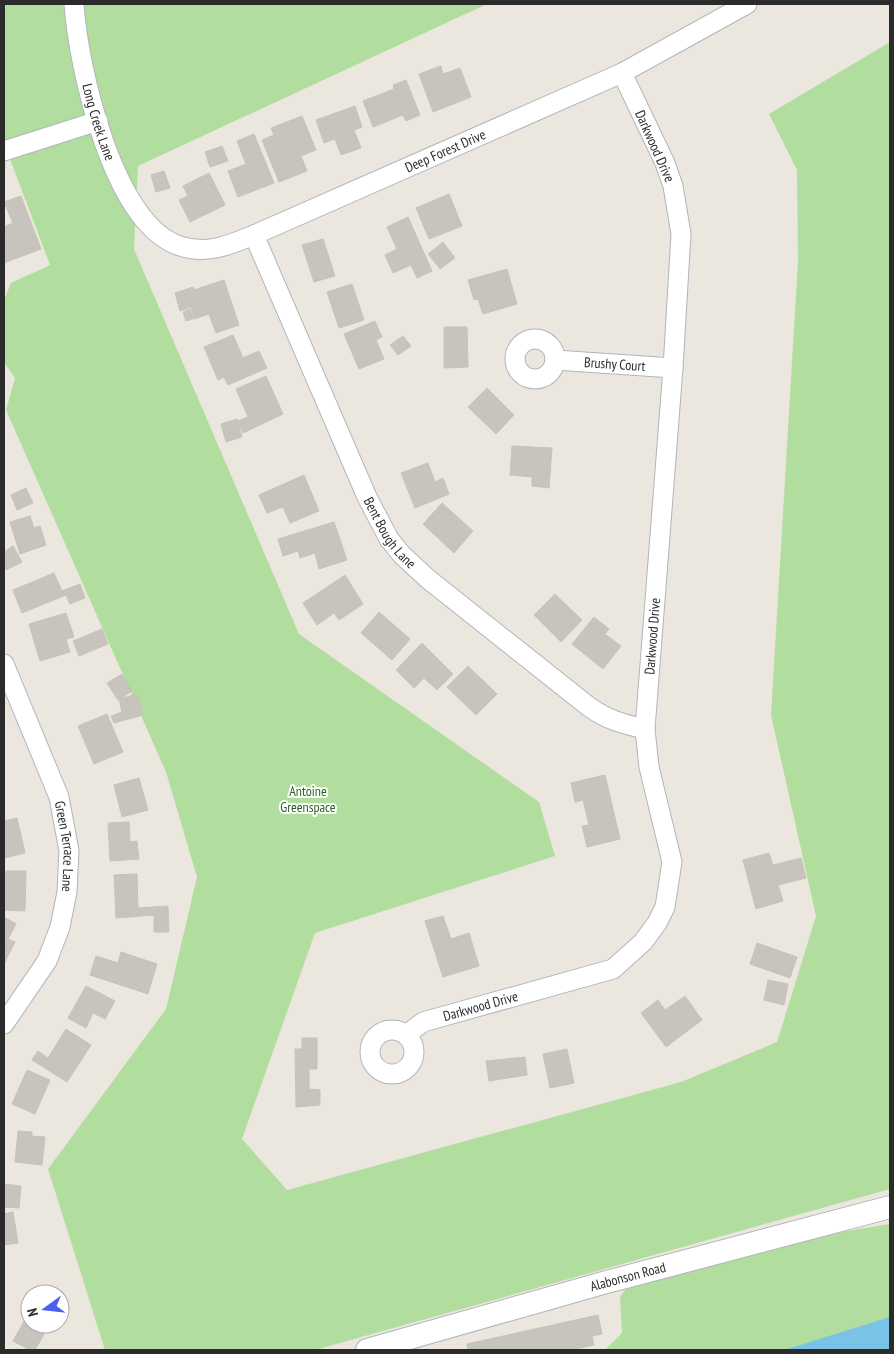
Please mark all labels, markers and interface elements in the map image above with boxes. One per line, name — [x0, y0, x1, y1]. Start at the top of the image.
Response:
street label: Long Creek Lane — [78, 82, 119, 163]
street label: Darkwood Drive — [631, 107, 679, 185]
street label: Deep Forest Drive — [402, 125, 489, 176]
street label: Brushy Court — [584, 353, 646, 375]
street label: Bent Bough Lane — [360, 494, 420, 573]
street label: Darkwood Drive — [640, 597, 664, 675]
park label: Antoine Greenspace — [280, 782, 336, 816]
street label: Green Terrace Lane — [51, 800, 78, 893]
street label: Darkwood Drive — [441, 987, 520, 1025]
street label: Alabonson Road — [588, 1258, 668, 1295]
north arrow — [20, 1284, 70, 1334]
text: N — [23, 1306, 42, 1318]

